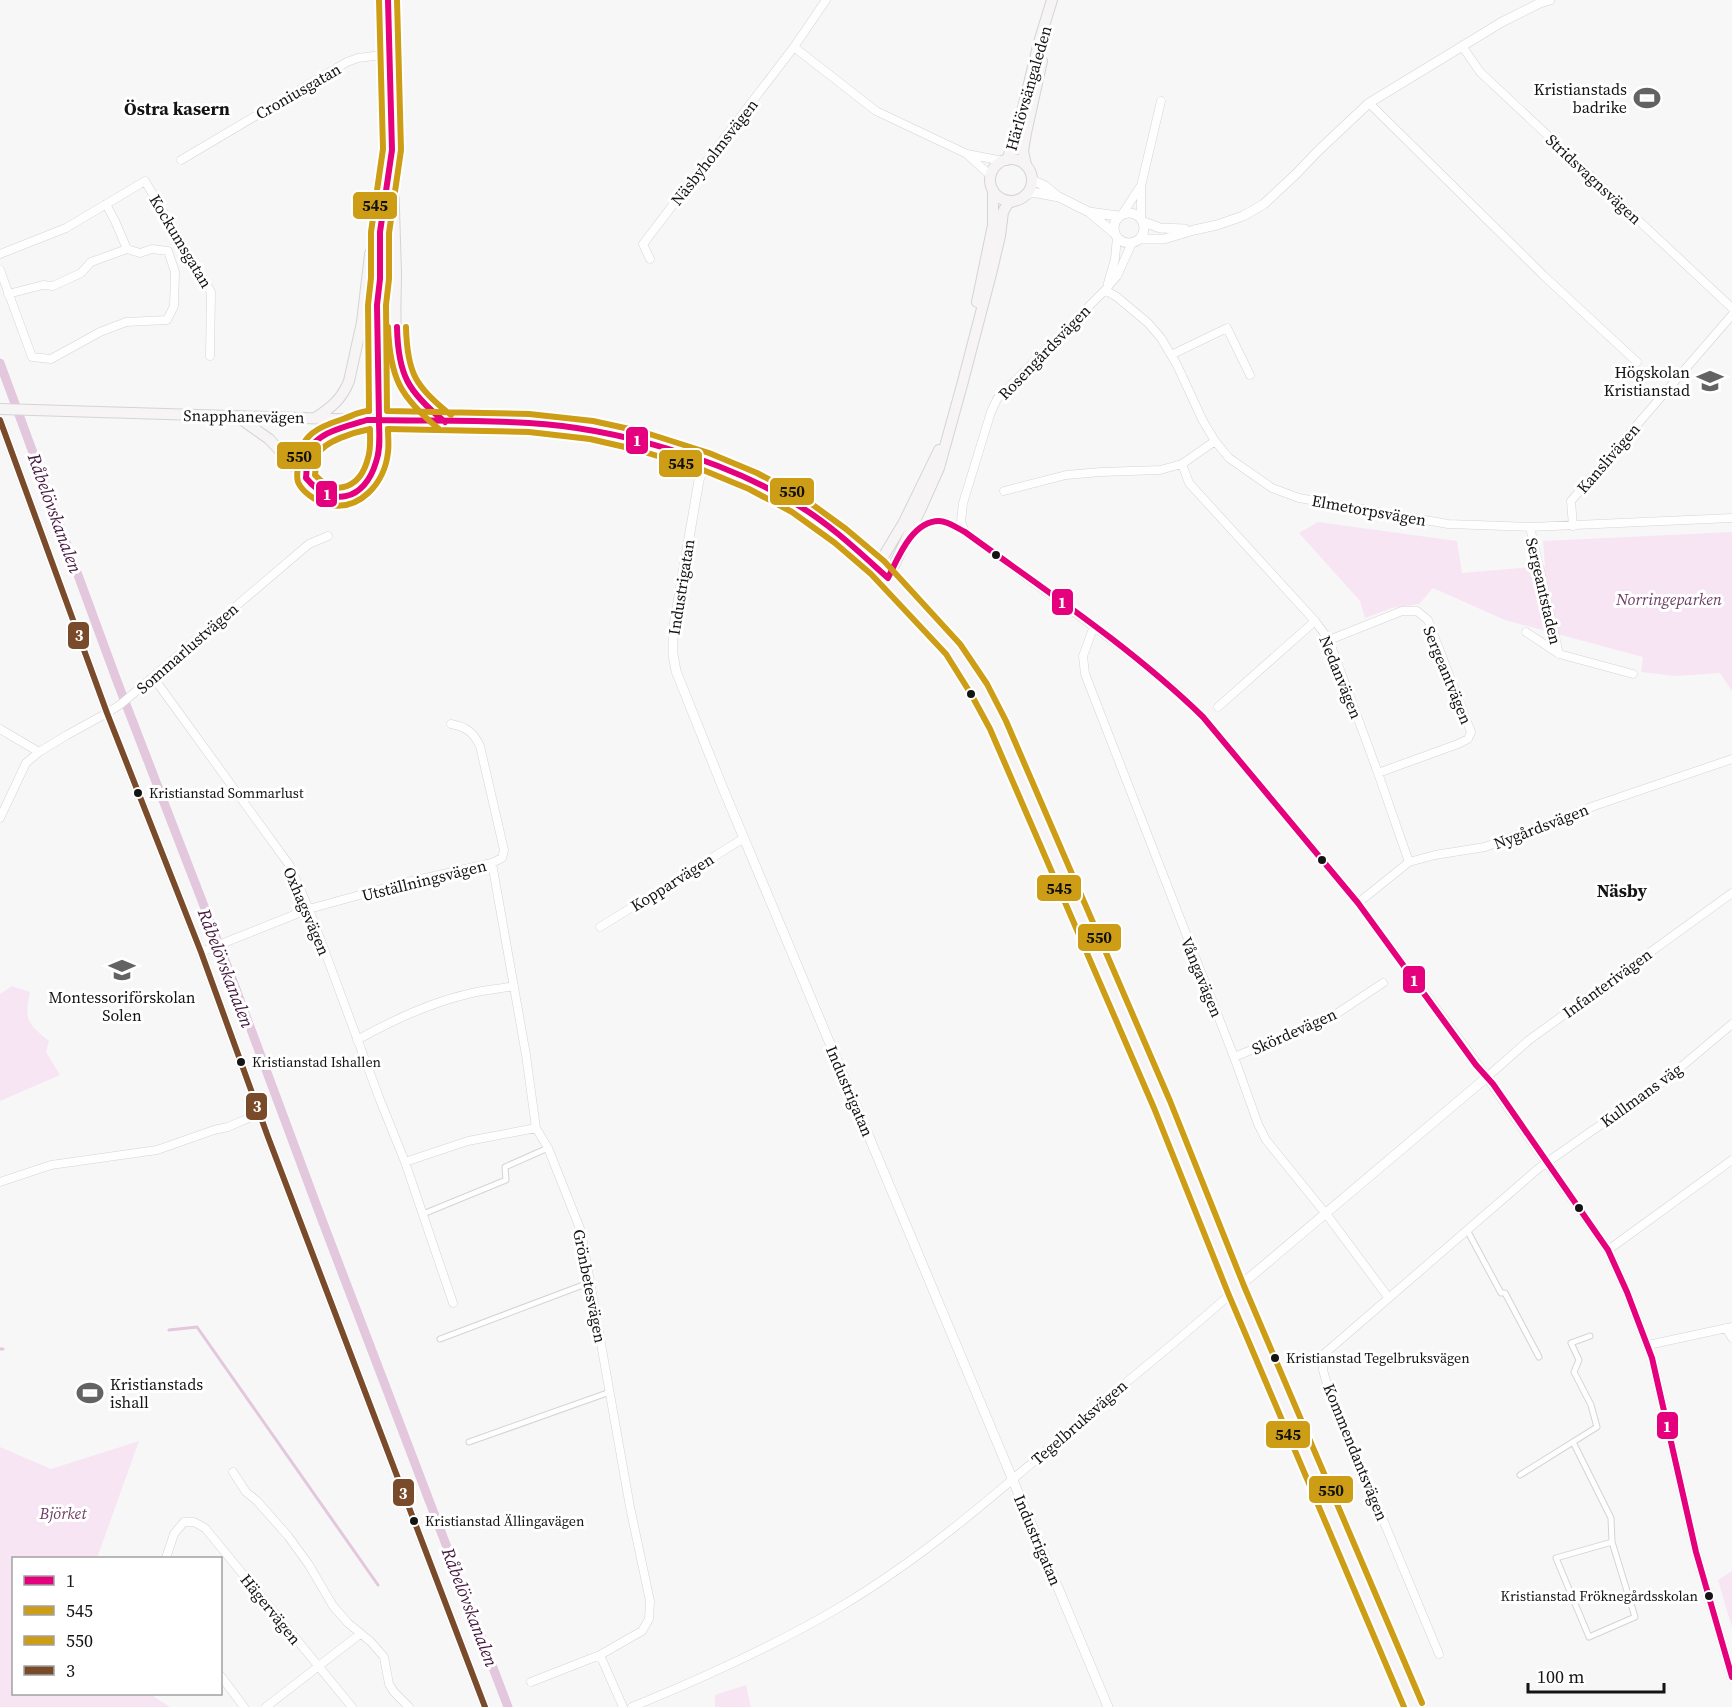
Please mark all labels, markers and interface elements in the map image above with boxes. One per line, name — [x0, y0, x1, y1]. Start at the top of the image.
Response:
street label: Härlövsängaleden — [1000, 23, 1056, 153]
street label: Croniusgatan — [251, 57, 345, 124]
place label: Kristianstads badrike — [1534, 78, 1627, 118]
sports icon: Kristianstads badrike — [1632, 83, 1662, 113]
street label: Näsbyholmsvägen — [665, 94, 763, 210]
district label: Östra kasern — [124, 96, 230, 121]
street label: Stridsvagnsvägen — [1541, 129, 1647, 229]
street label: Kockumsgatan — [144, 190, 218, 292]
line badge: 545 — [352, 191, 398, 220]
text: 545 — [362, 194, 388, 216]
street label: Rosengårdsvägen — [993, 299, 1095, 404]
place label: Högskolan Kristianstad — [1604, 361, 1690, 401]
school or university icon: Högskolan Kristianstad — [1695, 366, 1725, 396]
street label: Snapphanevägen — [183, 404, 305, 428]
street label: Kanslivägen — [1571, 418, 1645, 498]
line badge: 1 — [625, 426, 649, 455]
text: 1 — [633, 429, 641, 451]
line badge: 550 — [276, 441, 322, 470]
text: 550 — [286, 445, 312, 467]
water label: Råbelövskanalen — [21, 449, 88, 576]
line badge: 545 — [658, 449, 703, 478]
text: 545 — [668, 452, 694, 474]
line badge: 550 — [769, 477, 815, 506]
line badge: 1 — [315, 480, 338, 508]
text: 550 — [779, 480, 805, 502]
text: 1 — [323, 483, 331, 505]
street label: Elmetorpsvägen — [1310, 489, 1428, 531]
street label: Sergeantstaden — [1521, 535, 1567, 647]
street label: Industrigatan — [663, 537, 699, 636]
unlabelled marker — [990, 549, 1002, 561]
line badge: 1 — [1051, 588, 1074, 616]
park label: Norringeparken — [1615, 588, 1722, 610]
text: 1 — [1058, 591, 1066, 613]
street label: Sommarlustvägen — [131, 597, 243, 698]
line badge: 3 — [67, 621, 90, 650]
street label: Sergeantvägen — [1418, 623, 1478, 728]
text: 3 — [75, 624, 84, 646]
street label: Nedanvägen — [1314, 632, 1368, 722]
unlabelled marker — [965, 688, 977, 700]
place label: Kristianstad Sommarlust — [149, 783, 304, 803]
marker: Kristianstad Sommarlust — [132, 787, 144, 799]
street label: Nygårdsvägen — [1490, 798, 1592, 854]
street label: Kopparvägen — [626, 848, 718, 916]
street label: Utställningsvägen — [359, 854, 489, 906]
unlabelled marker — [1316, 854, 1328, 866]
street label: Oxhagsvägen — [278, 863, 336, 959]
line badge: 545 — [1036, 874, 1082, 902]
text: 545 — [1046, 877, 1072, 899]
district label: Näsby — [1597, 878, 1648, 903]
water label: Råbelövskanalen — [191, 904, 260, 1031]
line badge: 550 — [1077, 923, 1122, 952]
text: 550 — [1086, 926, 1112, 948]
street label: Vångavägen — [1176, 934, 1228, 1021]
street label: Infanterivägen — [1558, 943, 1656, 1023]
school or university icon: Montessoriförskolan Solen — [107, 955, 137, 985]
line badge: 1 — [1402, 965, 1426, 994]
text: 1 — [1410, 969, 1418, 991]
place label: Montessoriförskolan Solen — [48, 986, 196, 1026]
street label: Skördevägen — [1248, 1002, 1340, 1060]
street label: Industrigatan — [821, 1042, 879, 1140]
place label: Kristianstad Ishallen — [252, 1052, 382, 1072]
marker: Kristianstad Ishallen — [235, 1056, 247, 1068]
street label: Kullmans väg — [1596, 1058, 1686, 1132]
line badge: 3 — [245, 1092, 268, 1121]
text: 3 — [253, 1095, 262, 1117]
unlabelled marker — [1573, 1202, 1585, 1214]
street label: Grönbetesvägen — [568, 1227, 612, 1345]
place label: Kristianstad Tegelbruksvägen — [1286, 1348, 1470, 1368]
marker: Kristianstad Tegelbruksvägen — [1269, 1352, 1281, 1364]
place label: Kristianstads ishall — [110, 1373, 203, 1413]
street label: Tegelbruksvägen — [1026, 1374, 1132, 1470]
sports icon: Kristianstads ishall — [75, 1378, 105, 1408]
street label: Kommendantsvägen — [1318, 1380, 1394, 1524]
line badge: 1 — [1656, 1411, 1679, 1440]
text: 1 — [1663, 1415, 1671, 1437]
line badge: 545 — [1265, 1420, 1311, 1449]
text: 545 — [1275, 1423, 1301, 1445]
line badge: 550 — [1308, 1475, 1354, 1504]
line badge: 3 — [392, 1478, 415, 1507]
text: 550 — [1318, 1479, 1344, 1501]
text: 3 — [399, 1482, 408, 1504]
street label: Industrigatan — [1009, 1491, 1067, 1589]
park label: Björket — [39, 1502, 87, 1524]
place label: Kristianstad Ällingavägen — [425, 1511, 585, 1531]
marker: Kristianstad Ällingavägen — [408, 1515, 420, 1527]
water label: Råbelövskanalen — [435, 1543, 504, 1670]
legend — [12, 1557, 222, 1695]
text: 1 — [66, 1568, 75, 1593]
street label: Hägervägen — [236, 1569, 307, 1649]
place label: Kristianstad Fröknegårdsskolan — [1501, 1586, 1699, 1606]
marker: Kristianstad Fröknegårdsskolan — [1703, 1590, 1715, 1602]
text: 545 — [66, 1598, 93, 1623]
text: 550 — [66, 1628, 93, 1653]
scale bar — [1528, 1656, 1664, 1694]
text: 3 — [66, 1658, 75, 1683]
text: 100 m — [1537, 1664, 1584, 1689]

